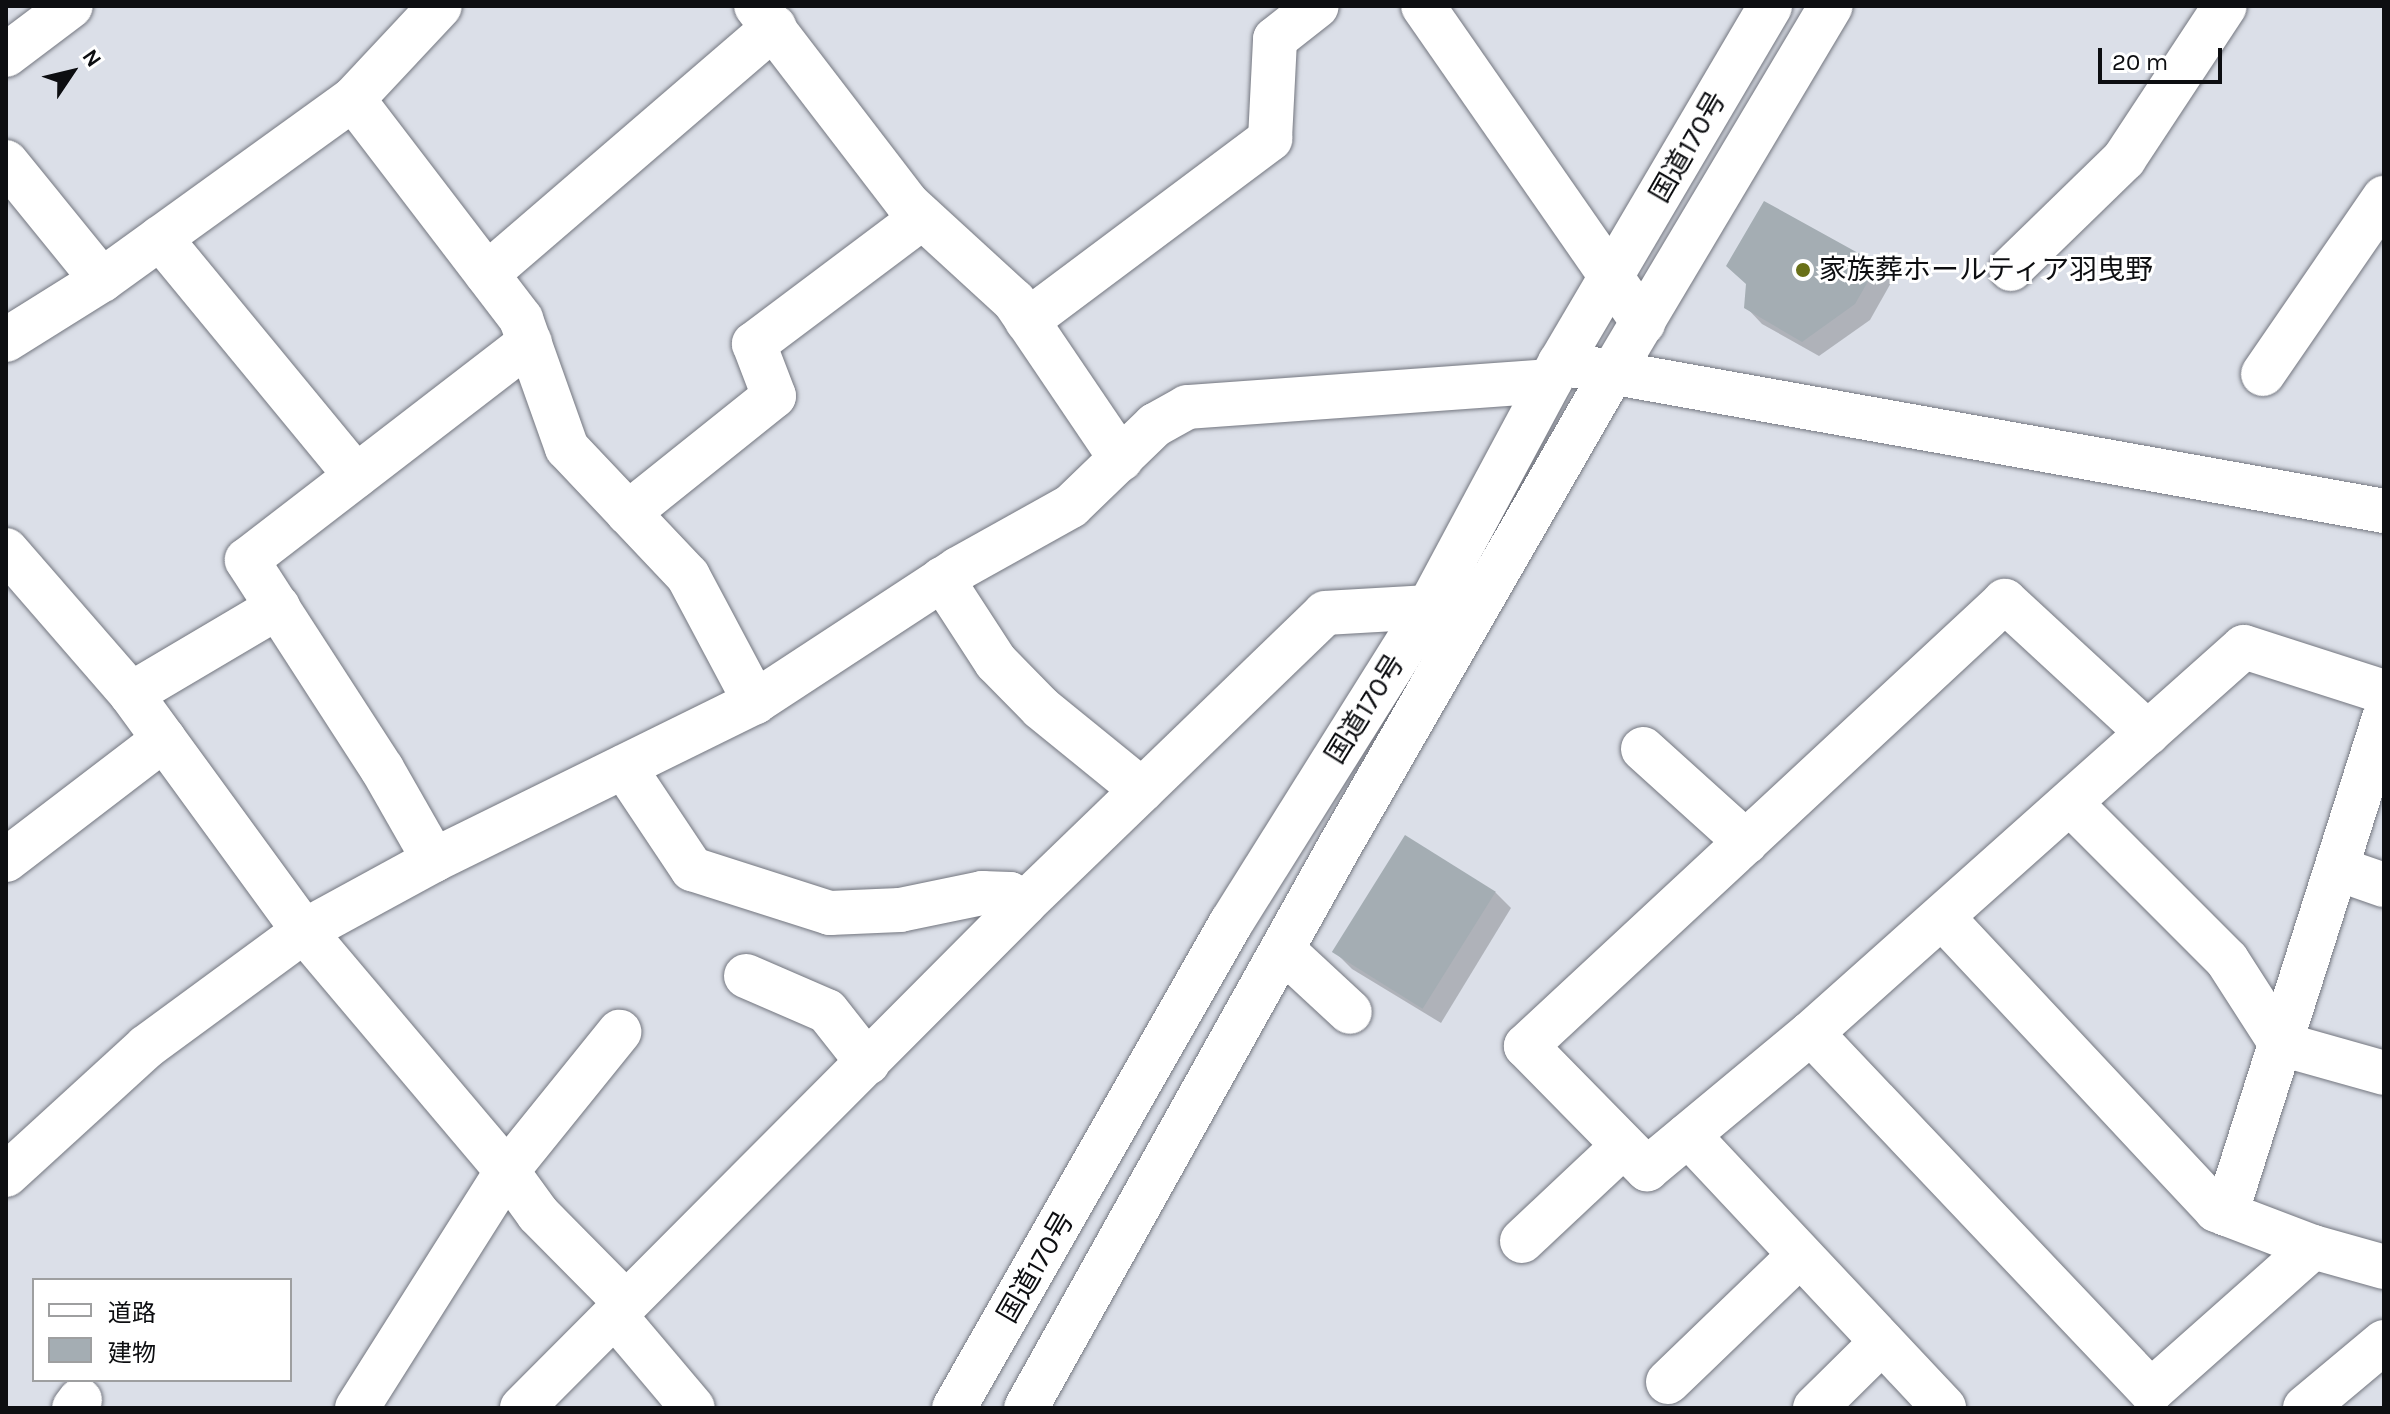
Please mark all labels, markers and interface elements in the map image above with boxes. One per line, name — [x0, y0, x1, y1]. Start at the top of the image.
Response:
north arrow — [32, 32, 112, 112]
scale bar — [2102, 32, 2226, 82]
text: N — [76, 44, 107, 72]
text: 20 m — [2112, 48, 2168, 76]
street label: 国道170号 — [1643, 85, 1733, 209]
place label: 家族葬ホールティア羽曳野 — [1819, 253, 2155, 287]
marker: 家族葬ホールティア羽曳野 — [1794, 261, 1812, 279]
street label: 国道170号 — [1318, 648, 1412, 770]
street label: 国道170号 — [991, 1205, 1081, 1329]
legend — [32, 1278, 292, 1382]
text: 道路 — [108, 1299, 156, 1327]
text: 建物 — [108, 1339, 156, 1367]

